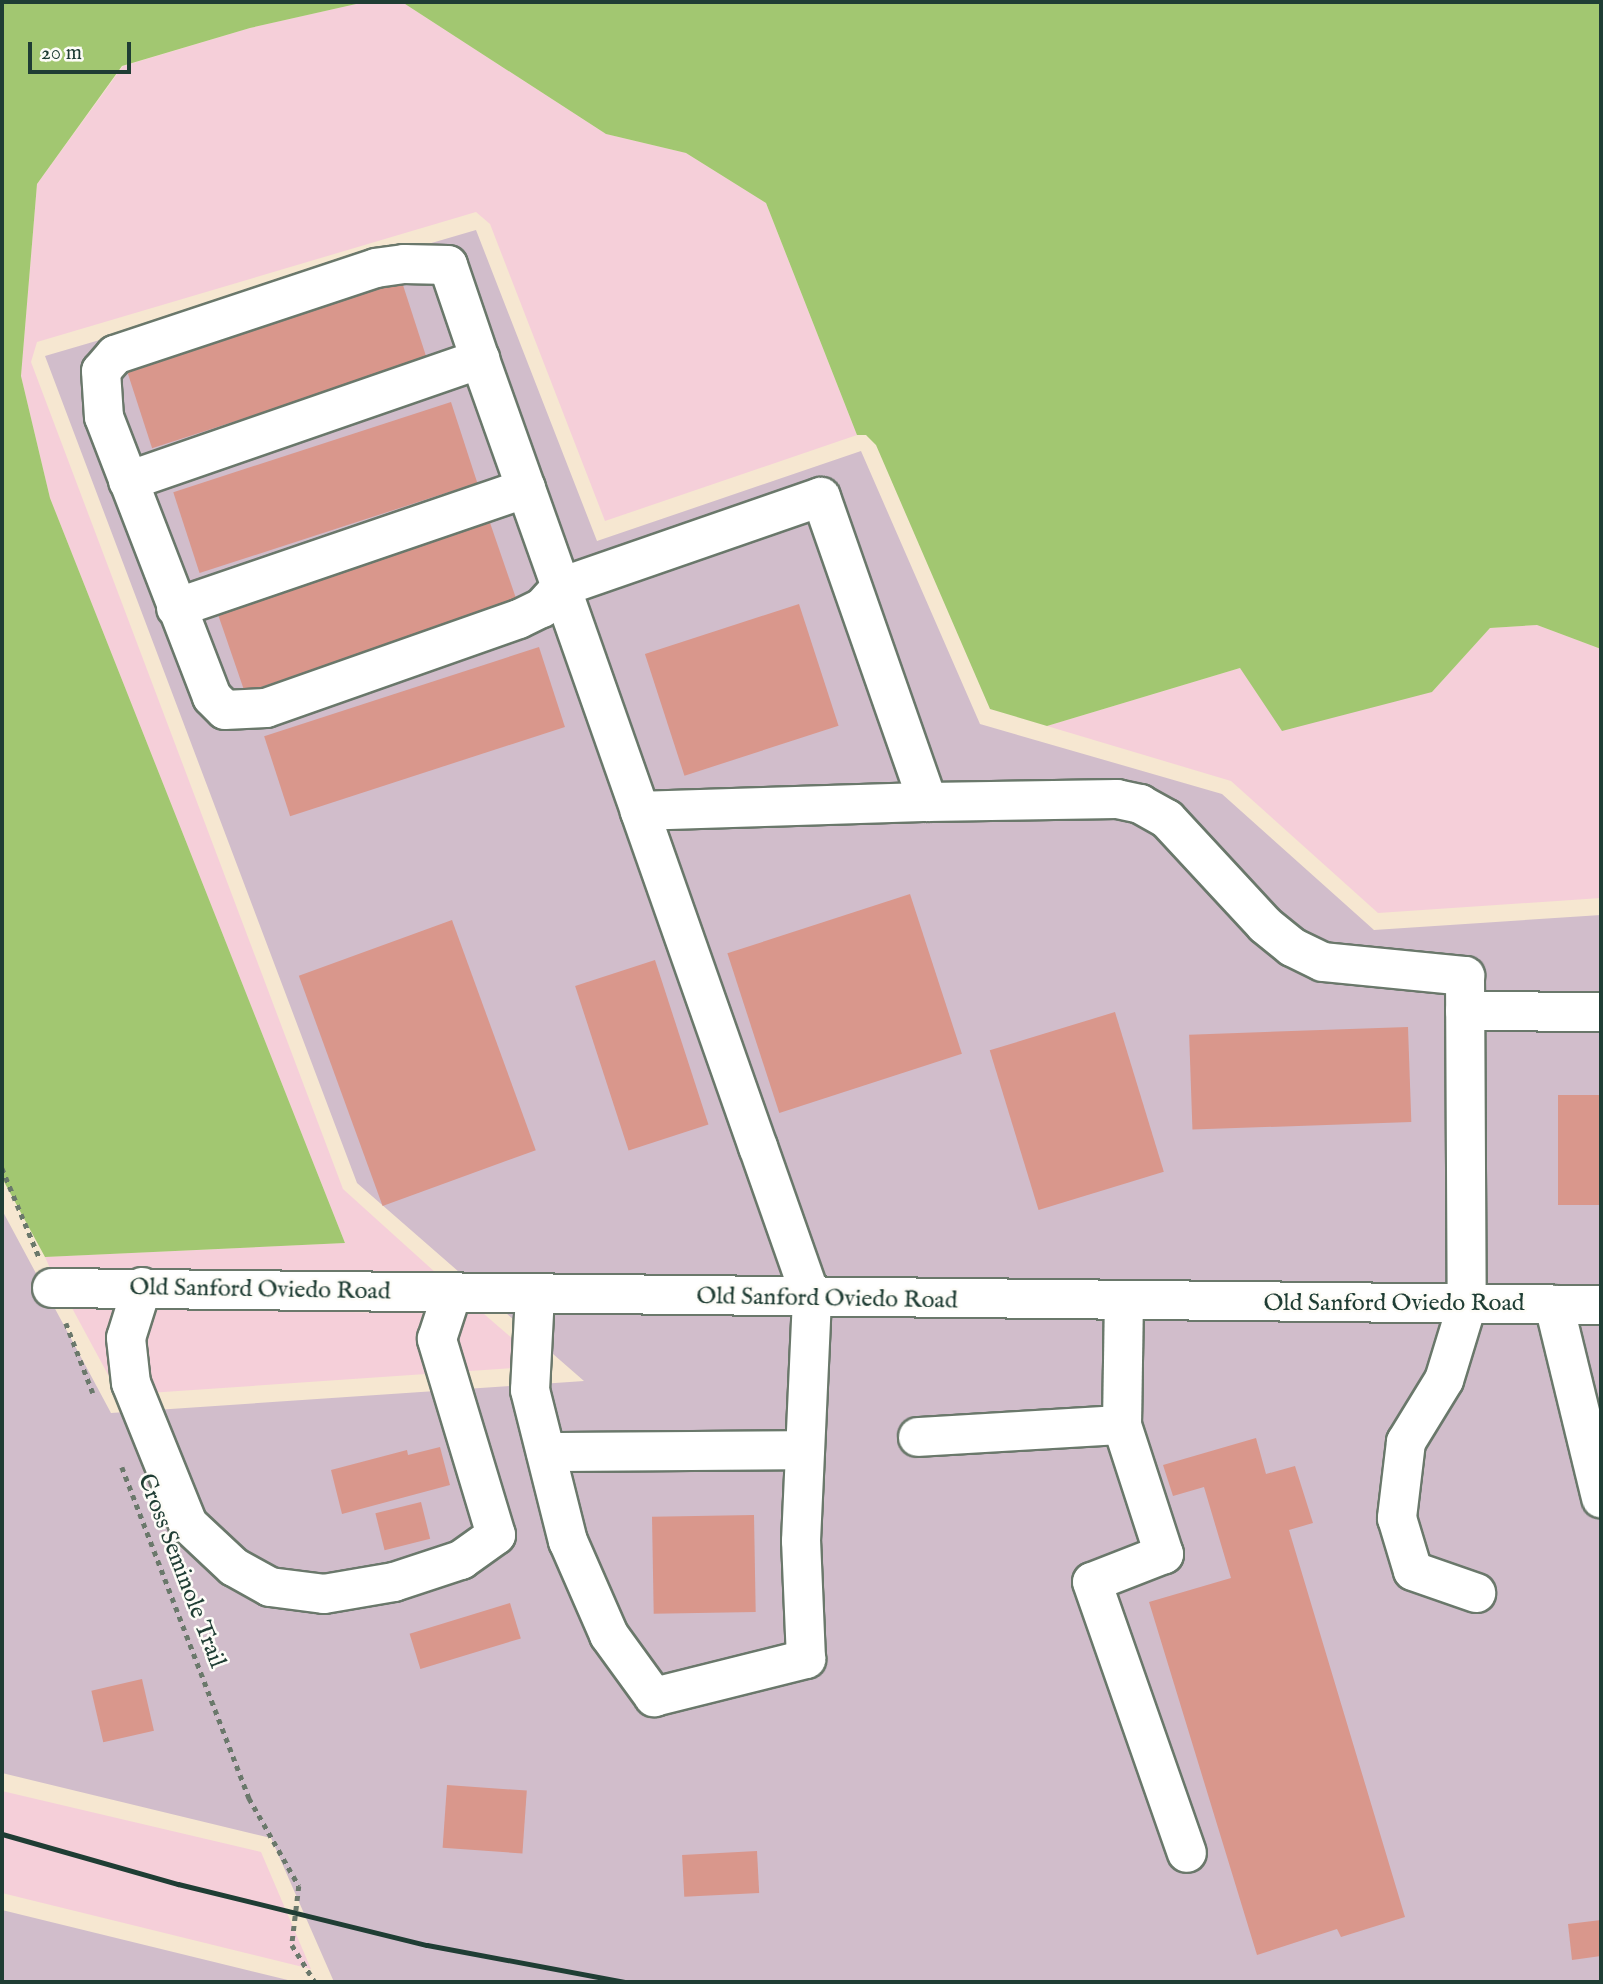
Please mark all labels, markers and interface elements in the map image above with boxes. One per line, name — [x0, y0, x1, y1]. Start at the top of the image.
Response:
scale bar — [32, 28, 135, 72]
text: 20 m — [41, 40, 82, 67]
street label: Old Sanford Oviedo Road — [129, 1273, 391, 1307]
street label: Old Sanford Oviedo Road — [696, 1282, 958, 1316]
street label: Old Sanford Oviedo Road — [1263, 1290, 1525, 1318]
street label: Cross Seminole Trail — [131, 1470, 231, 1672]

